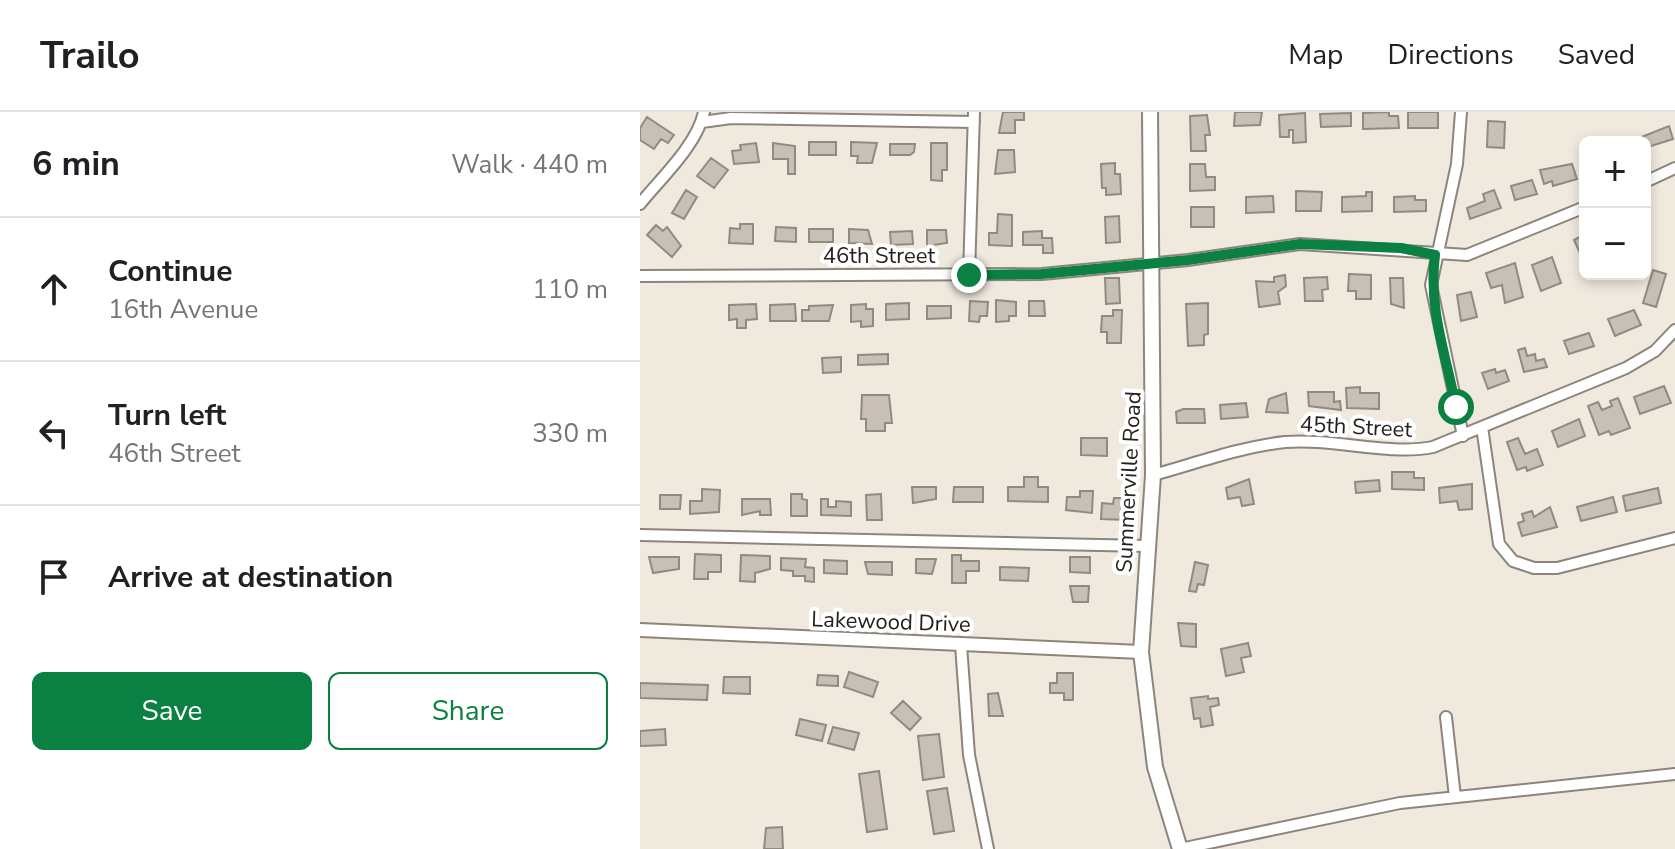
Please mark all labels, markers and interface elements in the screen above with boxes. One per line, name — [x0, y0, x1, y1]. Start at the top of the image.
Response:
text: Trailo — [40, 30, 140, 81]
text: Map — [1288, 36, 1343, 74]
text: Directions — [1387, 36, 1514, 74]
text: Saved — [1558, 36, 1635, 74]
map controls — [1579, 136, 1651, 280]
button: + — [1579, 136, 1651, 208]
text: 6 min — [32, 141, 120, 187]
text: Walk · 440 m — [451, 147, 608, 182]
button: − — [1579, 208, 1651, 280]
street label: 46th Street — [823, 241, 935, 271]
text: Continue — [108, 251, 233, 292]
route end — [951, 257, 987, 293]
icon: ahead — [32, 267, 76, 311]
text: 110 m — [532, 272, 608, 307]
text: 16th Avenue — [108, 292, 258, 327]
route start — [1438, 389, 1474, 425]
street label: Summerville Road — [1109, 391, 1149, 574]
text: Turn left — [108, 395, 226, 436]
street label: 45th Street — [1299, 409, 1413, 445]
icon: left — [32, 411, 76, 455]
text: 330 m — [532, 416, 608, 451]
text: 46th Street — [108, 436, 241, 471]
icon: arrive — [32, 555, 76, 599]
text: Arrive at destination — [108, 557, 393, 598]
street label: Lakewood Drive — [811, 604, 971, 640]
button: Save — [32, 672, 312, 750]
button: Share — [328, 672, 608, 750]

